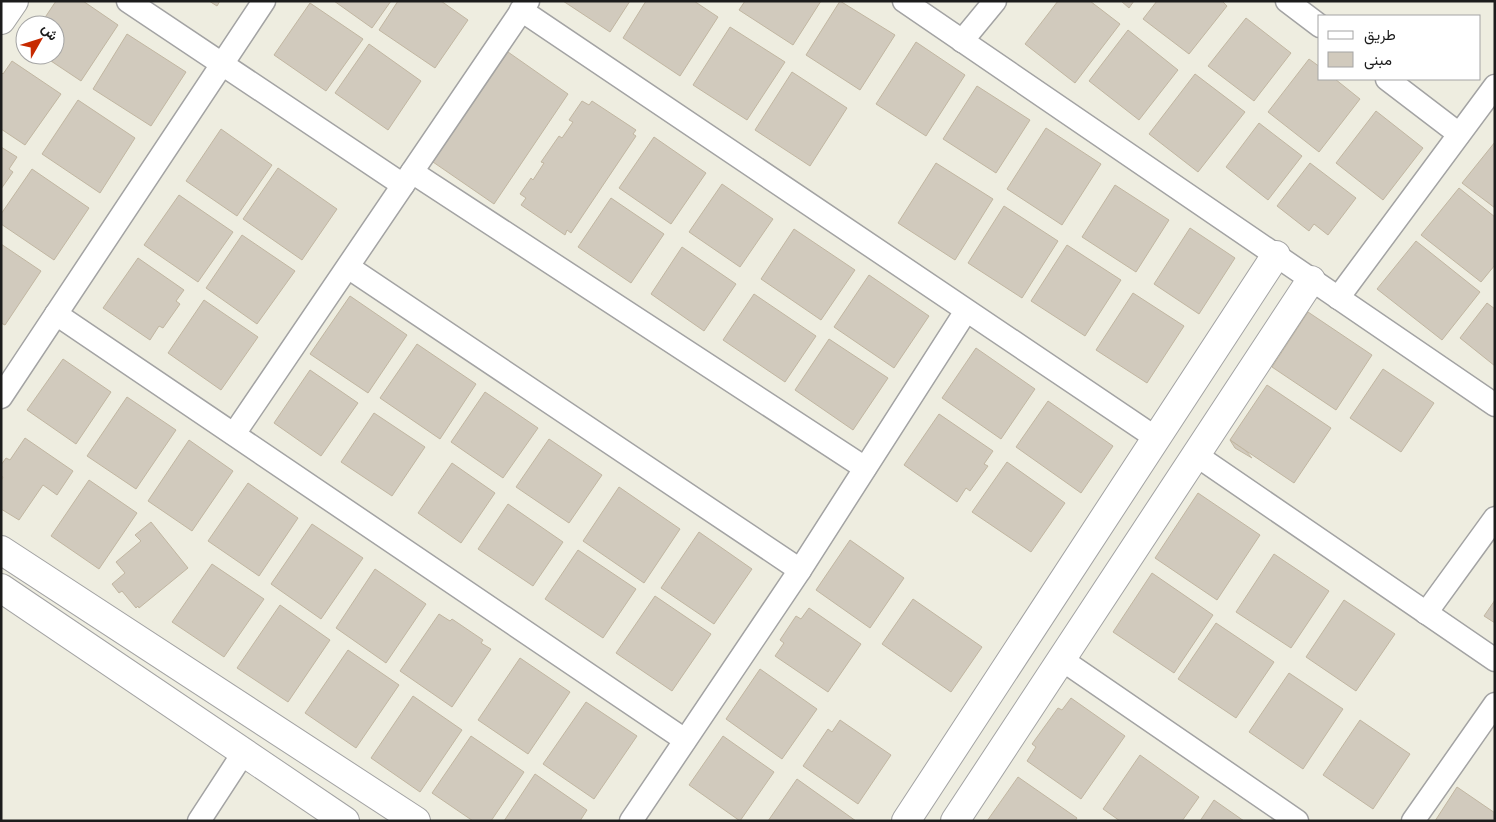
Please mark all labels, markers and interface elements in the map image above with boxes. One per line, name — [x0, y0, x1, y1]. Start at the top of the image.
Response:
north arrow — [15, 15, 65, 65]
legend — [1318, 15, 1481, 80]
text: ش — [38, 20, 62, 44]
text: طريق — [1364, 26, 1396, 45]
text: مبنى — [1364, 51, 1392, 70]

